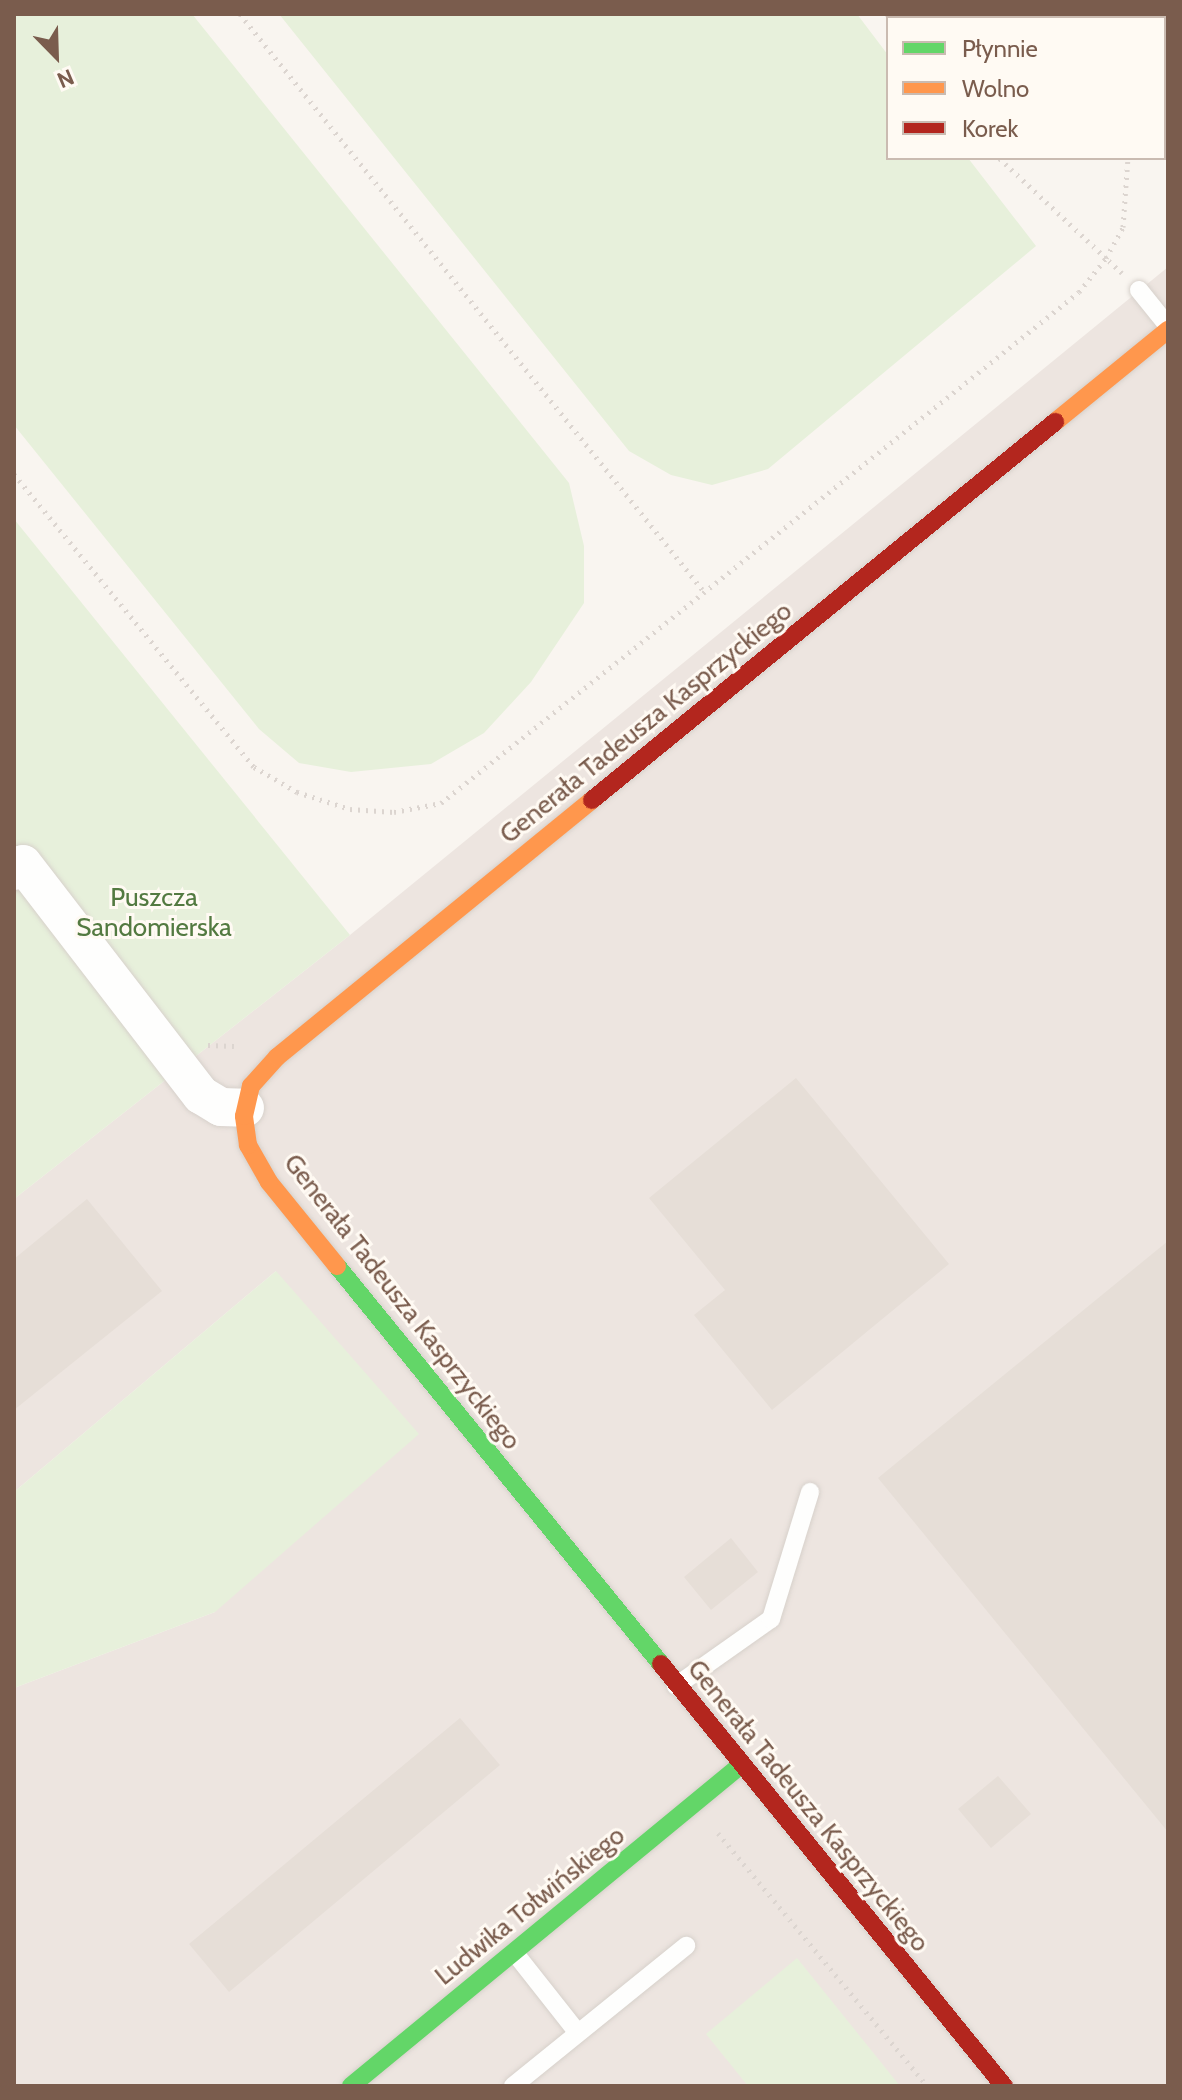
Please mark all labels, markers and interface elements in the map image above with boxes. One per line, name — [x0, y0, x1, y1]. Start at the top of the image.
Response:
north arrow — [16, 16, 96, 96]
legend — [886, 16, 1166, 160]
text: Płynnie — [962, 34, 1038, 63]
text: N — [53, 63, 78, 94]
text: Wolno — [962, 74, 1029, 103]
text: Korek — [962, 114, 1018, 143]
street label: Generała Tadeusza Kasprzyckiego — [494, 596, 798, 850]
park label: Puszcza Sandomierska — [76, 882, 232, 944]
street label: Generała Tadeusza Kasprzyckiego — [277, 1148, 527, 1456]
street label: Generała Tadeusza Kasprzyckiego — [681, 1654, 935, 1958]
street label: Ludwika Tołwińskiego — [429, 1820, 631, 1992]

